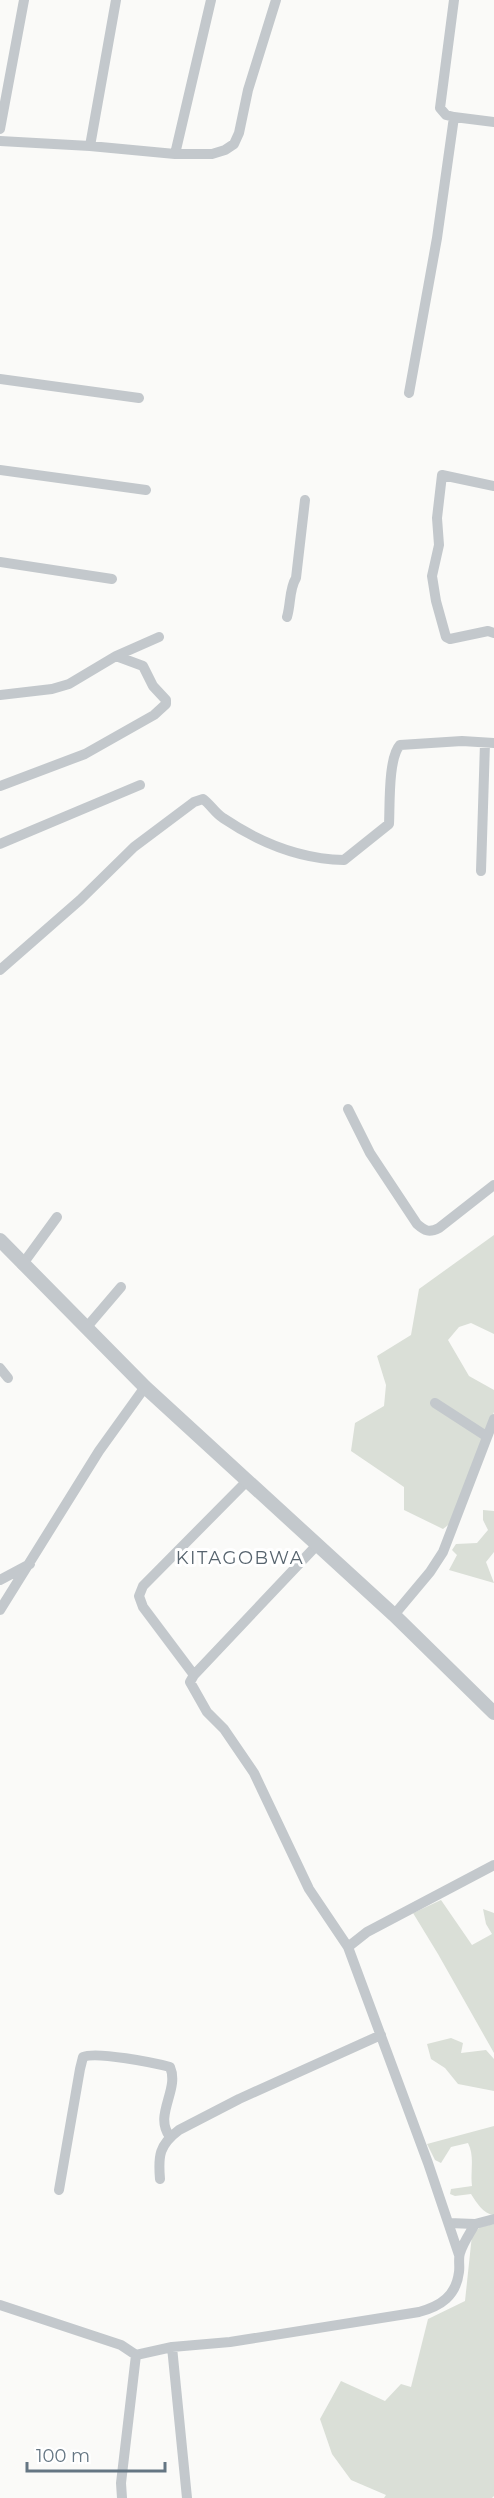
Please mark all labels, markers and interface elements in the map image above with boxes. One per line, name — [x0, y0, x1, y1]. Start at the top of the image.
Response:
district label: KITAGOBWA — [176, 1547, 304, 1569]
scale bar — [27, 2435, 165, 2473]
text: 100 m — [36, 2445, 90, 2467]

